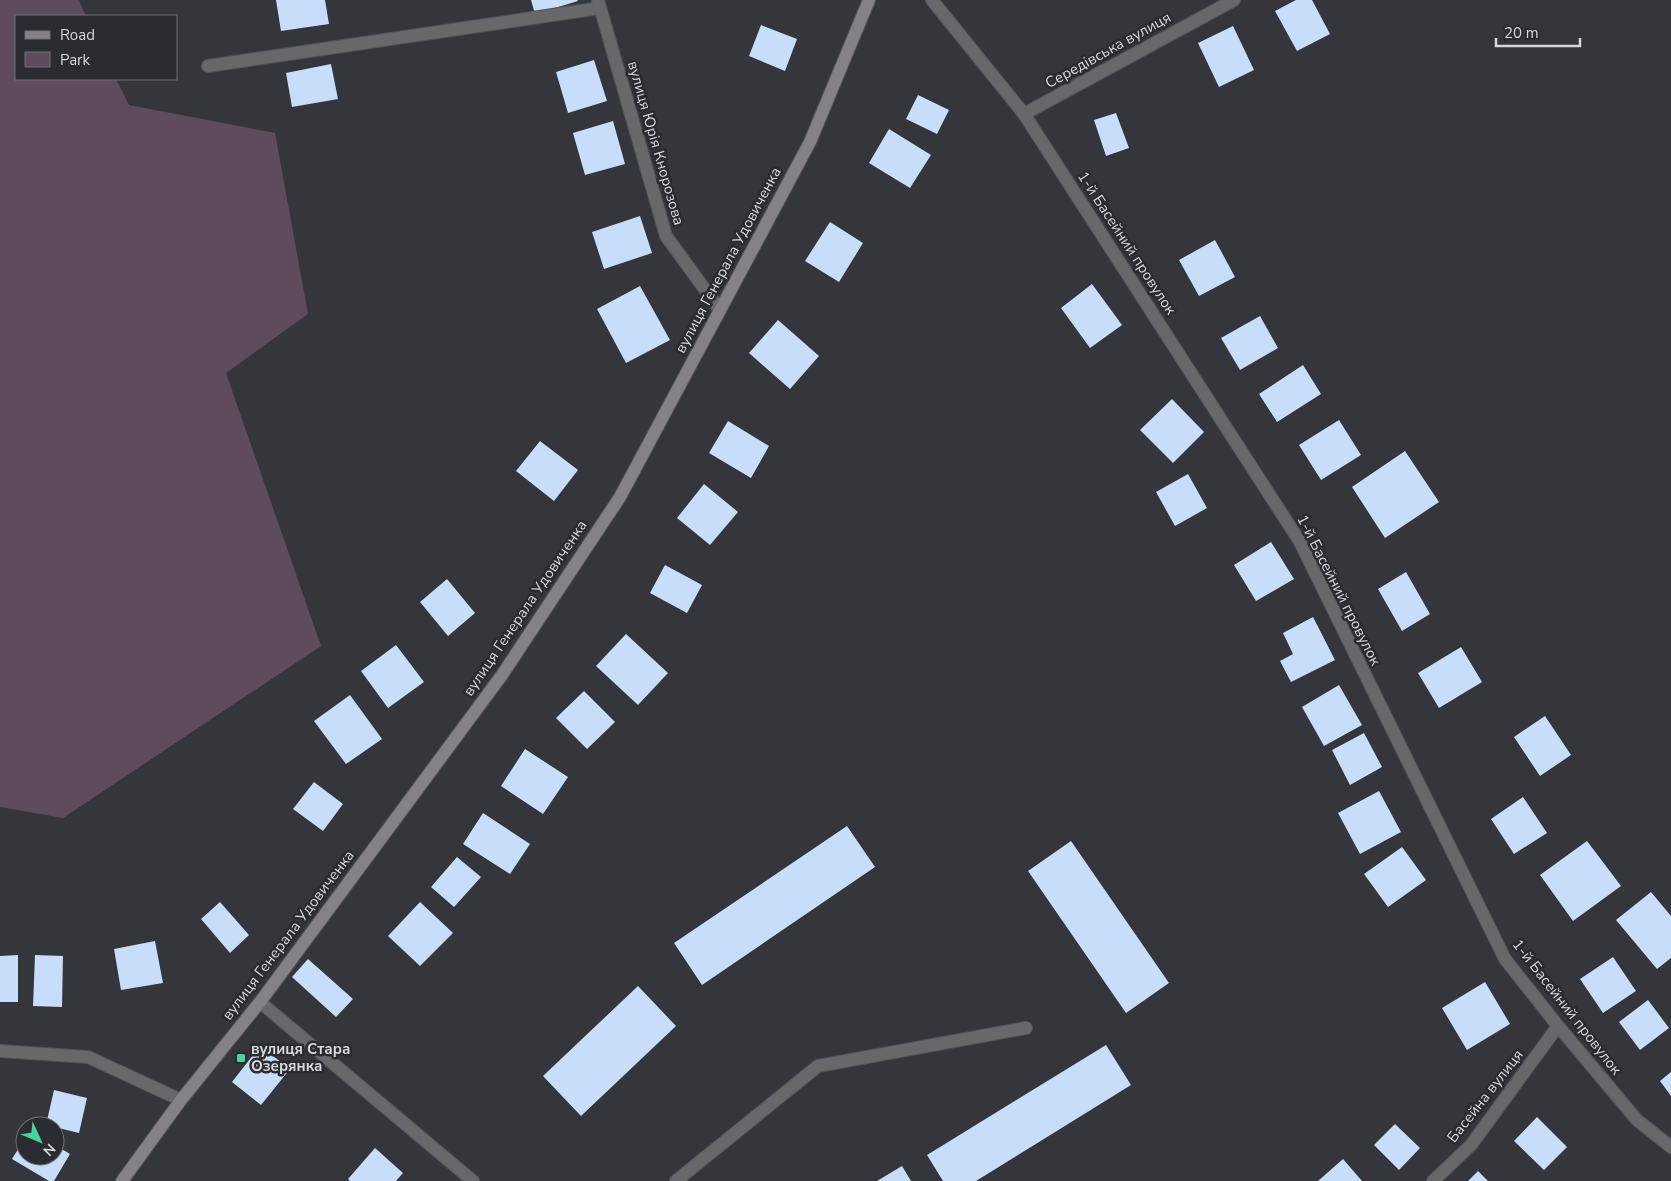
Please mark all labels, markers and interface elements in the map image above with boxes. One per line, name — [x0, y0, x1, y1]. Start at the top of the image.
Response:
street label: Середівська вулиця — [1042, 7, 1174, 93]
legend — [15, 15, 178, 80]
scale bar — [1496, 15, 1580, 47]
text: 20 m — [1504, 23, 1539, 43]
text: Road — [60, 25, 95, 45]
text: Park — [60, 50, 90, 70]
street label: вулиця Юрія Кнорозова — [623, 58, 689, 228]
street label: вулиця Генерала Удовиченка — [670, 163, 786, 357]
street label: 1-й Басейний провулок — [1073, 168, 1181, 319]
street label: 1-й Басейний провулок — [1292, 511, 1386, 669]
street label: вулиця Генерала Удовиченка — [459, 516, 591, 700]
street label: вулиця Генерала Удовиченка — [217, 846, 359, 1024]
street label: 1-й Басейний провулок — [1508, 935, 1626, 1079]
place label: вулиця Стара Озерянка — [251, 1039, 350, 1076]
street label: Басейна вулиця — [1442, 1045, 1528, 1147]
marker: вулиця Стара Озерянка — [235, 1052, 247, 1064]
north arrow — [15, 1116, 65, 1166]
text: N — [39, 1139, 59, 1160]

